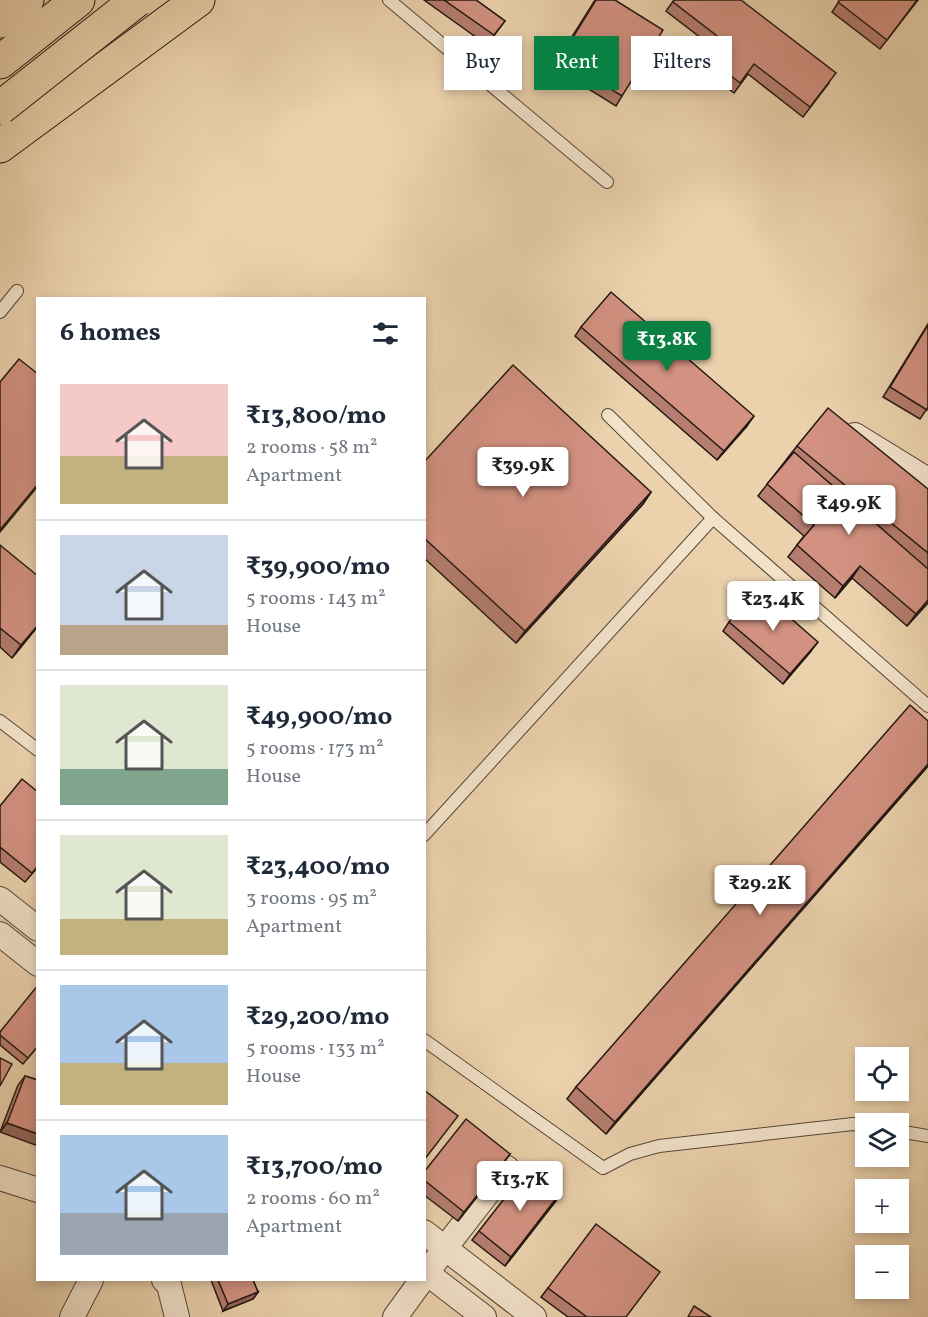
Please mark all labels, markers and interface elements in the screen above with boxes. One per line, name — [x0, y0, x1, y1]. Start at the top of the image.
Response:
chip: Buy — [444, 36, 522, 90]
chip: Rent — [534, 36, 619, 90]
chip: Filters — [631, 36, 732, 90]
text: 6 homes — [60, 315, 161, 351]
icon: filters — [369, 317, 402, 350]
pin: ₹13.8K — [618, 321, 716, 372]
text: ₹13.8K — [637, 326, 697, 354]
text: ₹13,800/mo — [246, 398, 386, 434]
icon: home — [108, 408, 180, 480]
text: 2 rooms · 58 m² — [246, 434, 377, 462]
pin: ₹39.9K — [474, 447, 572, 498]
text: ₹39.9K — [491, 452, 555, 480]
text: Apartment — [246, 462, 342, 490]
pin: ₹49.9K — [800, 485, 898, 536]
text: ₹49.9K — [817, 490, 881, 518]
text: ₹39,900/mo — [246, 549, 390, 585]
icon: home — [108, 559, 180, 631]
pin: ₹23.4K — [724, 581, 822, 632]
text: 5 rooms · 143 m² — [246, 585, 386, 613]
text: ₹23.4K — [741, 586, 805, 614]
text: House — [246, 613, 301, 641]
text: ₹49,900/mo — [246, 699, 392, 735]
icon: home — [108, 709, 180, 781]
text: 5 rooms · 173 m² — [246, 735, 384, 763]
text: House — [246, 763, 301, 791]
text: ₹23,400/mo — [246, 849, 390, 885]
icon: home — [108, 859, 180, 931]
pin: ₹29.2K — [711, 865, 809, 916]
text: ₹29.2K — [728, 870, 792, 898]
text: 3 rooms · 95 m² — [246, 885, 377, 913]
text: Apartment — [246, 913, 342, 941]
text: ₹29,200/mo — [246, 999, 389, 1035]
icon: home — [108, 1009, 180, 1081]
text: 5 rooms · 133 m² — [246, 1035, 385, 1063]
map controls — [855, 1047, 909, 1299]
button: locate — [855, 1047, 909, 1101]
text: House — [246, 1063, 301, 1091]
button: layers — [855, 1113, 909, 1167]
text: ₹13,700/mo — [246, 1149, 383, 1185]
icon: home — [108, 1159, 180, 1231]
pin: ₹13.7K — [471, 1161, 569, 1212]
text: ₹13.7K — [491, 1166, 549, 1194]
button: + — [855, 1179, 909, 1233]
text: 2 rooms · 60 m² — [246, 1185, 380, 1213]
text: Apartment — [246, 1213, 342, 1241]
button: − — [855, 1245, 909, 1299]

